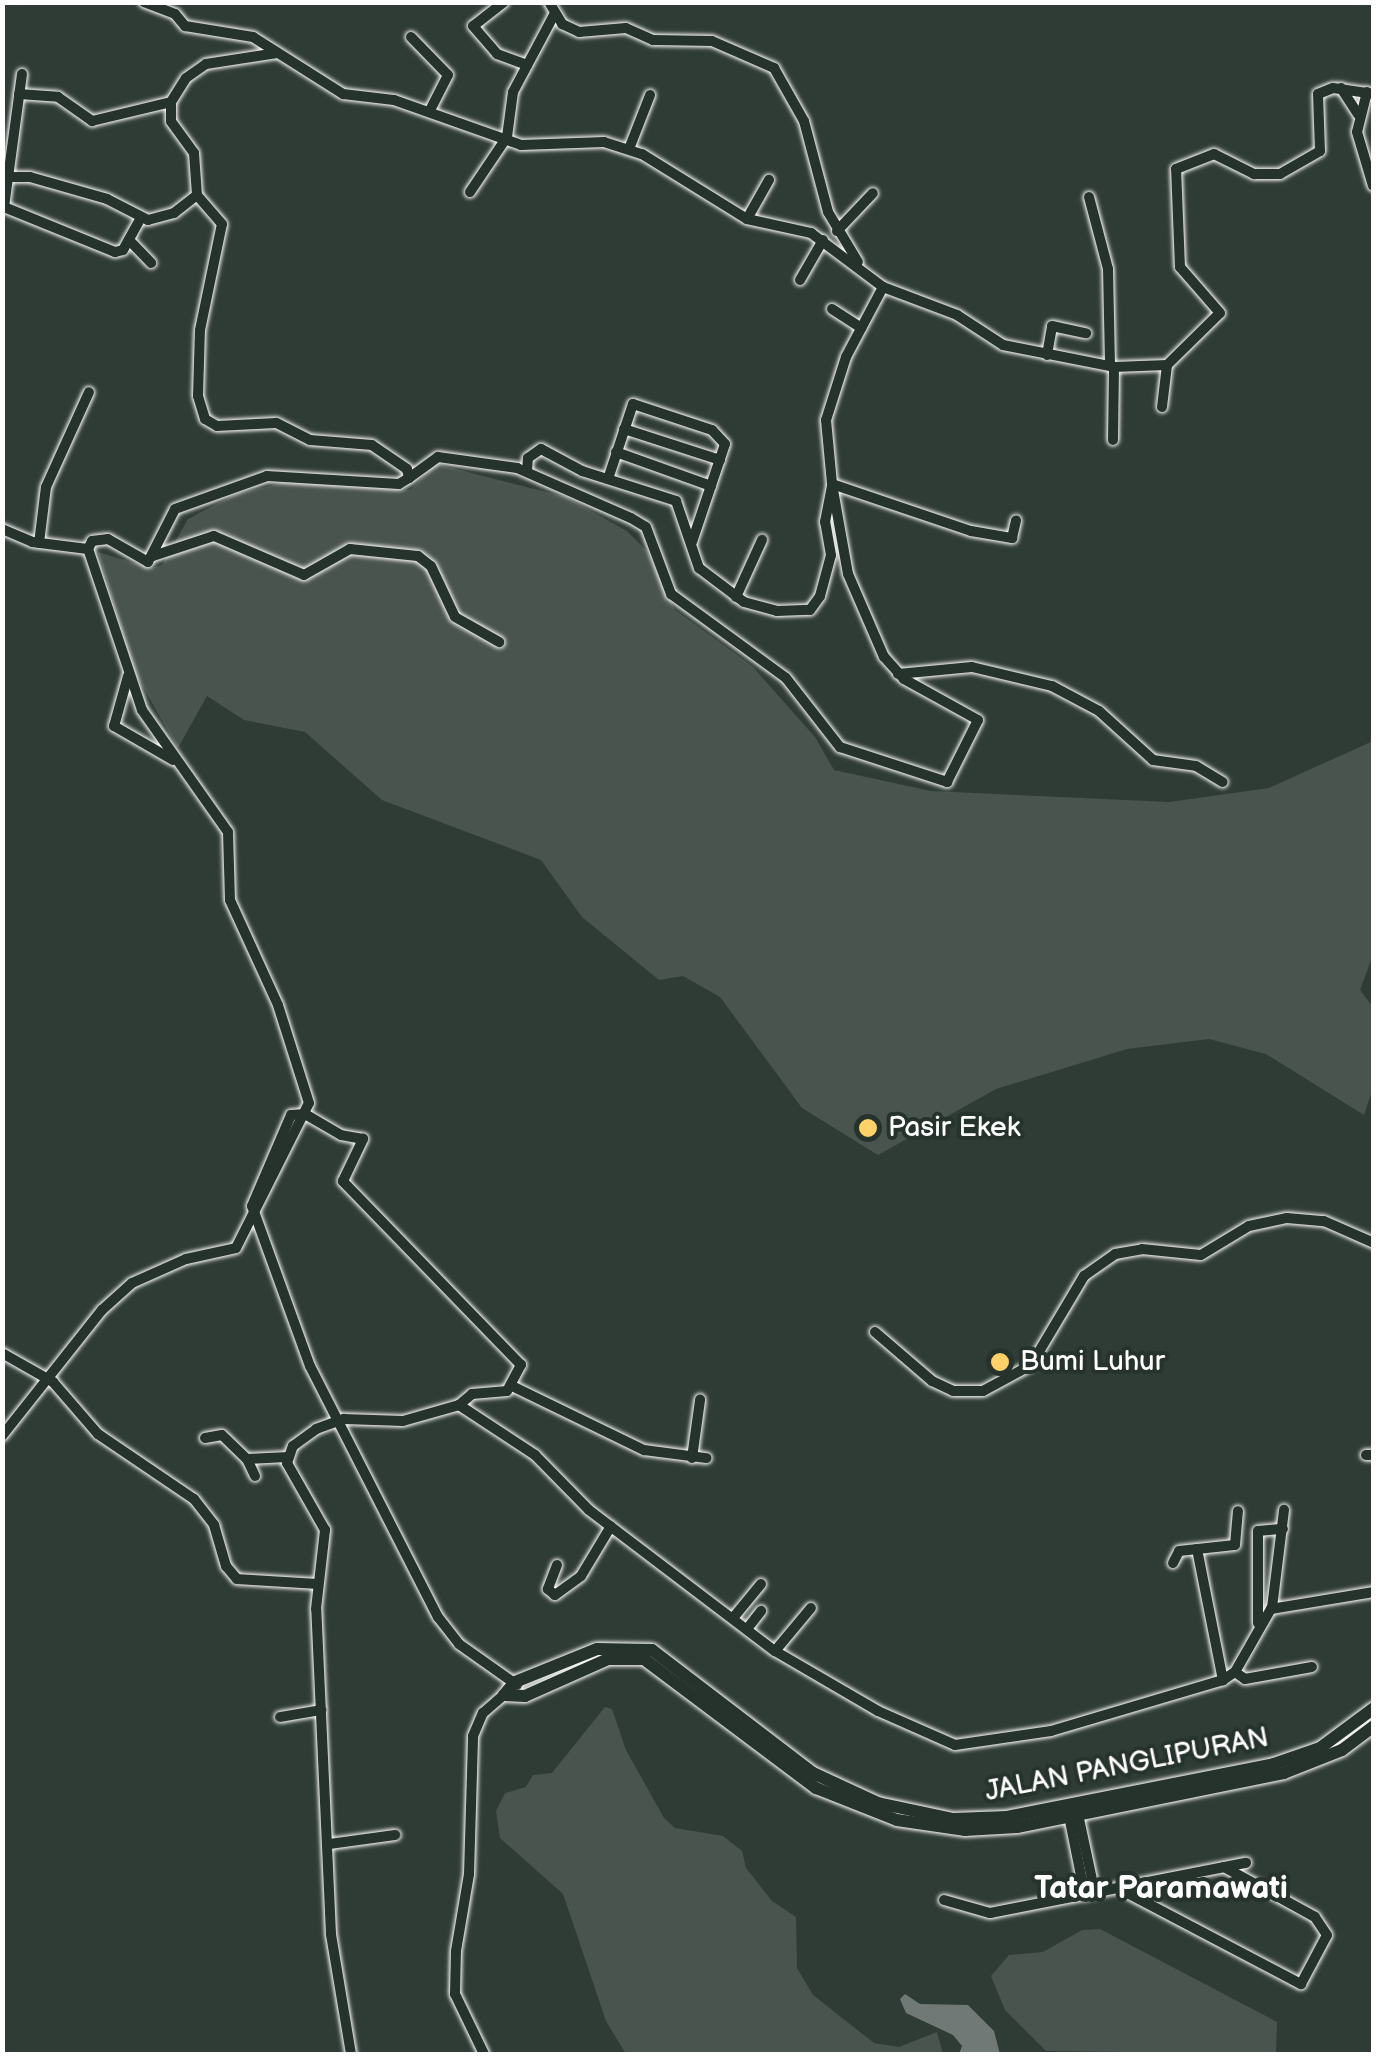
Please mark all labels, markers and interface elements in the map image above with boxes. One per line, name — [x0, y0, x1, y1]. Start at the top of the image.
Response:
place label: Pasir Ekek — [888, 1111, 1020, 1145]
marker: Pasir Ekek — [857, 1117, 879, 1139]
place label: Bumi Luhur — [1020, 1345, 1165, 1379]
marker: Bumi Luhur — [989, 1351, 1011, 1373]
street label: JALAN PANGLIPURAN — [982, 1721, 1272, 1809]
district label: Tatar Paramawati — [1034, 1870, 1288, 1908]

